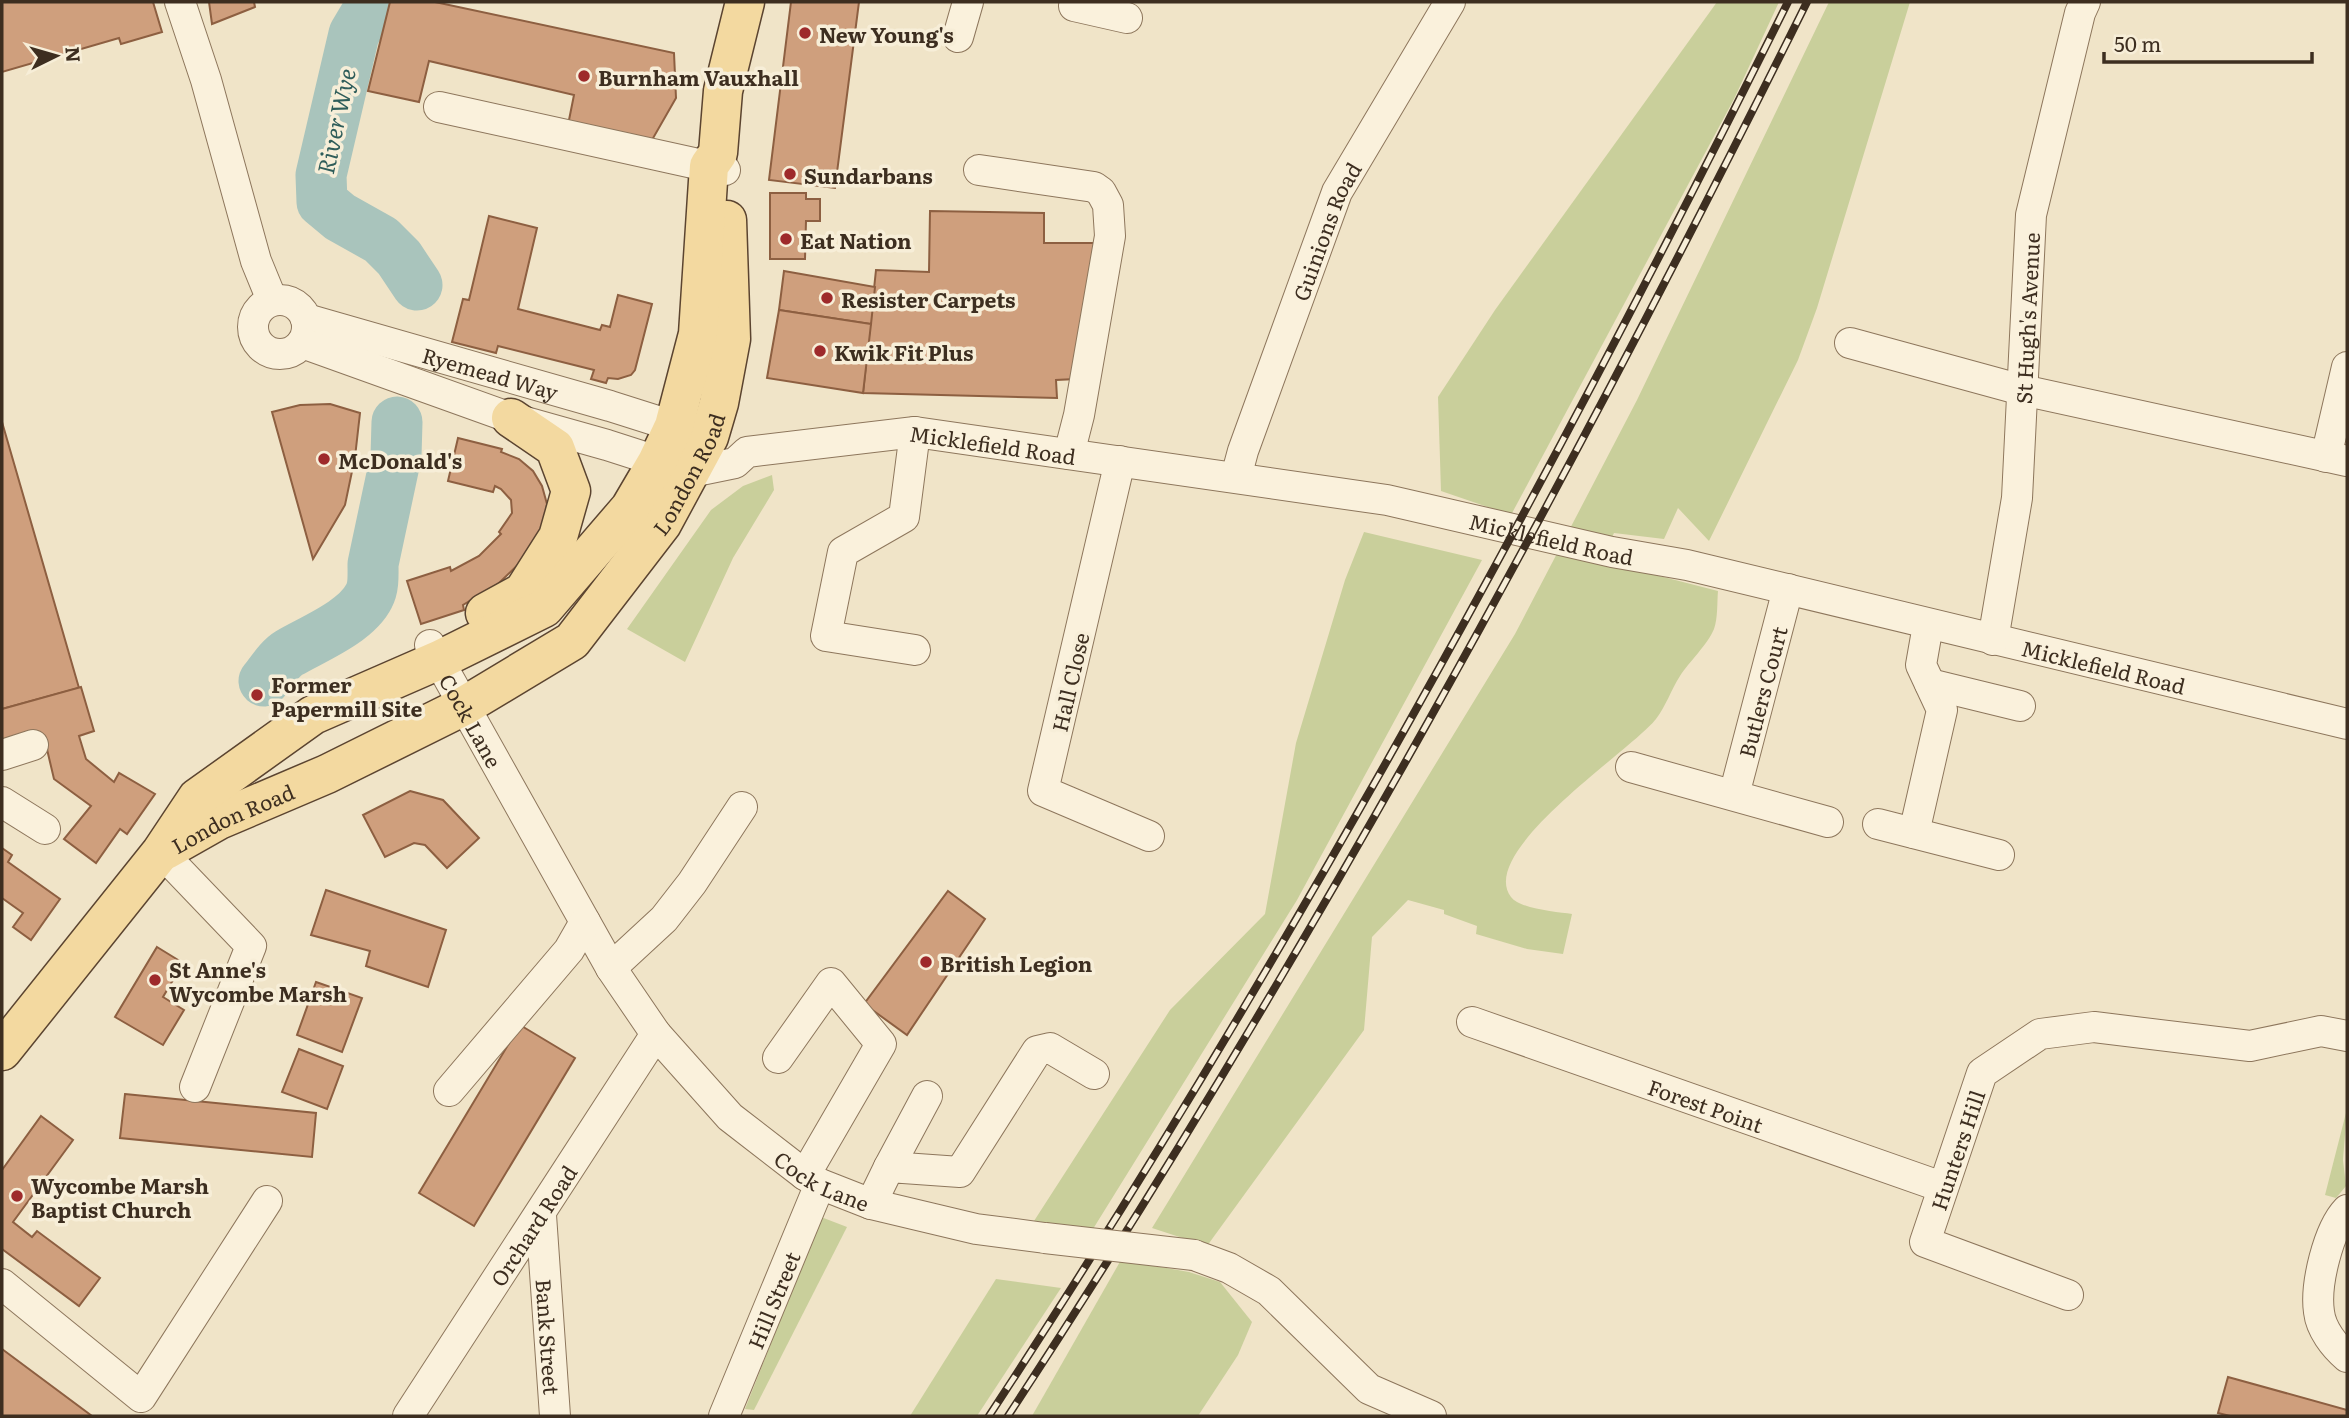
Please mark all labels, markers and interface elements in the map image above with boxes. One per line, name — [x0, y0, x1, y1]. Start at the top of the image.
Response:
place label: New Young's — [819, 18, 954, 49]
north arrow — [21, 21, 91, 91]
scale bar — [2104, 21, 2312, 65]
marker: New Young's — [797, 25, 813, 41]
text: 50 m — [2114, 27, 2161, 58]
text: N — [59, 45, 89, 64]
place label: Burnham Vauxhall — [598, 61, 799, 92]
water label: River Wye — [307, 65, 363, 177]
marker: Burnham Vauxhall — [576, 68, 592, 84]
street label: Guinions Road — [1283, 155, 1367, 305]
place label: Sundarbans — [804, 159, 933, 190]
marker: Sundarbans — [782, 166, 798, 182]
place label: Eat Nation — [800, 224, 912, 255]
marker: Eat Nation — [778, 231, 794, 247]
street label: St Hugh's Avenue — [2006, 231, 2046, 405]
place label: Resister Carpets — [841, 283, 1016, 314]
marker: Resister Carpets — [819, 290, 835, 306]
place label: Kwik Fit Plus — [834, 336, 974, 367]
street label: Ryemead Way — [419, 338, 563, 406]
marker: Kwik Fit Plus — [812, 343, 828, 359]
street label: London Road — [644, 409, 731, 541]
street label: Micklefield Road — [908, 416, 1078, 471]
place label: McDonald's — [338, 444, 462, 475]
marker: McDonald's — [316, 451, 332, 467]
street label: Micklefield Road — [1466, 504, 1636, 571]
street label: Butlers Court — [1729, 622, 1793, 761]
street label: Hall Close — [1043, 629, 1095, 735]
street label: Micklefield Road — [2019, 631, 2189, 700]
street label: Cock Lane — [433, 667, 511, 773]
place label: Former Papermill Site — [271, 668, 422, 723]
marker: Former Papermill Site — [249, 687, 265, 703]
street label: London Road — [165, 774, 299, 860]
place label: British Legion — [940, 947, 1093, 978]
place label: St Anne's Wycombe Marsh — [169, 953, 347, 1008]
marker: British Legion — [918, 954, 934, 970]
marker: St Anne's Wycombe Marsh — [147, 972, 163, 988]
street label: Forest Point — [1644, 1070, 1768, 1139]
street label: Hunters Hill — [1921, 1085, 1991, 1214]
street label: Cock Lane — [769, 1142, 874, 1217]
street label: Orchard Road — [481, 1158, 583, 1291]
place label: Wycombe Marsh Baptist Church — [31, 1169, 209, 1224]
marker: Wycombe Marsh Baptist Church — [9, 1188, 25, 1204]
street label: Hill Street — [738, 1246, 806, 1353]
street label: Bank Street — [530, 1278, 569, 1396]

